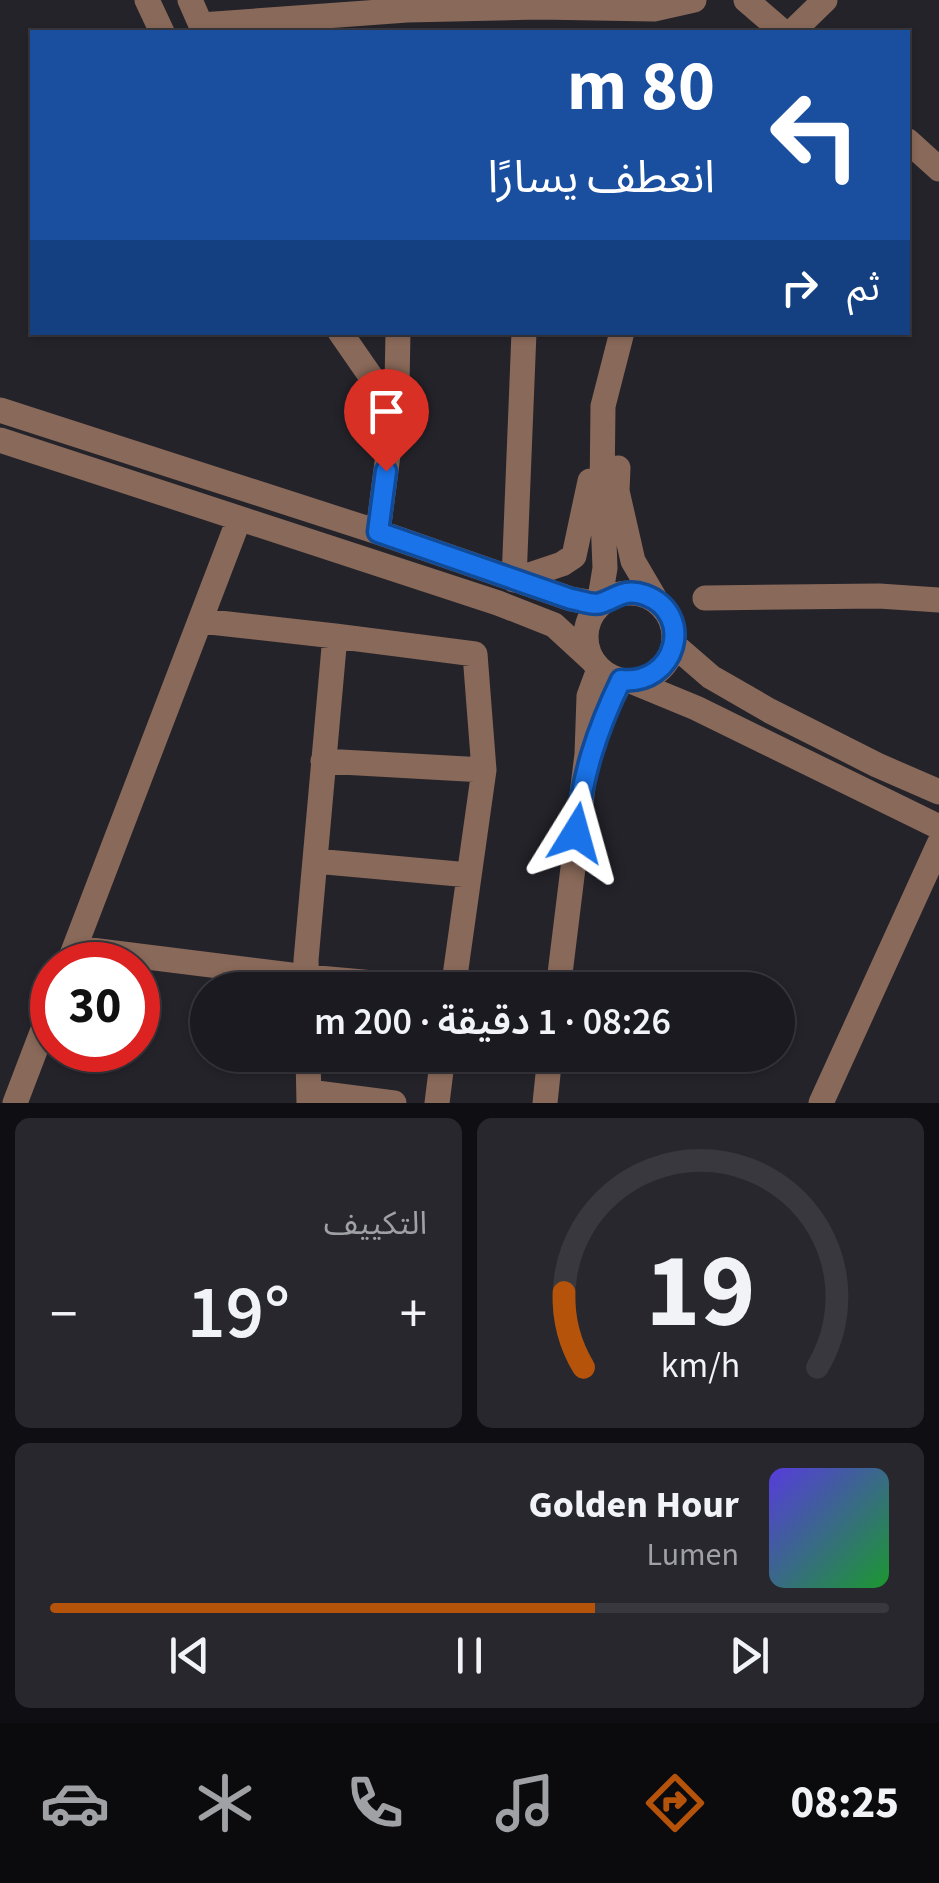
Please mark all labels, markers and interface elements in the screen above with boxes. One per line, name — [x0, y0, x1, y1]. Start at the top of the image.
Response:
text: 80 m — [567, 37, 715, 137]
icon: left — [750, 70, 880, 200]
text: انعطف يسارًا — [487, 146, 715, 210]
icon: right — [772, 260, 827, 315]
text: ثم — [847, 261, 880, 315]
pin — [344, 369, 429, 472]
icon: arrive — [359, 384, 414, 439]
position arrow — [524, 781, 628, 885]
speed limit sign: 30 — [30, 942, 160, 1072]
text: 08:26 · 1 دقيقة · 200 m — [314, 995, 671, 1049]
text: التكييف — [324, 1201, 427, 1247]
text: 19 — [646, 1219, 755, 1367]
text: 19° — [187, 1260, 290, 1367]
text: − — [50, 1276, 77, 1354]
text: + — [400, 1276, 427, 1354]
text: km/h — [661, 1340, 740, 1391]
text: Golden Hour — [529, 1478, 739, 1532]
text: Lumen — [646, 1532, 739, 1578]
icon: previous — [162, 1628, 217, 1683]
icon: pause — [442, 1628, 497, 1683]
icon: next — [722, 1628, 777, 1683]
icon: car — [40, 1768, 110, 1838]
icon: climate — [190, 1768, 260, 1838]
icon: phone — [340, 1768, 410, 1838]
icon: music — [490, 1768, 560, 1838]
icon: directions — [640, 1768, 710, 1838]
text: 08:25 — [790, 1771, 899, 1835]

